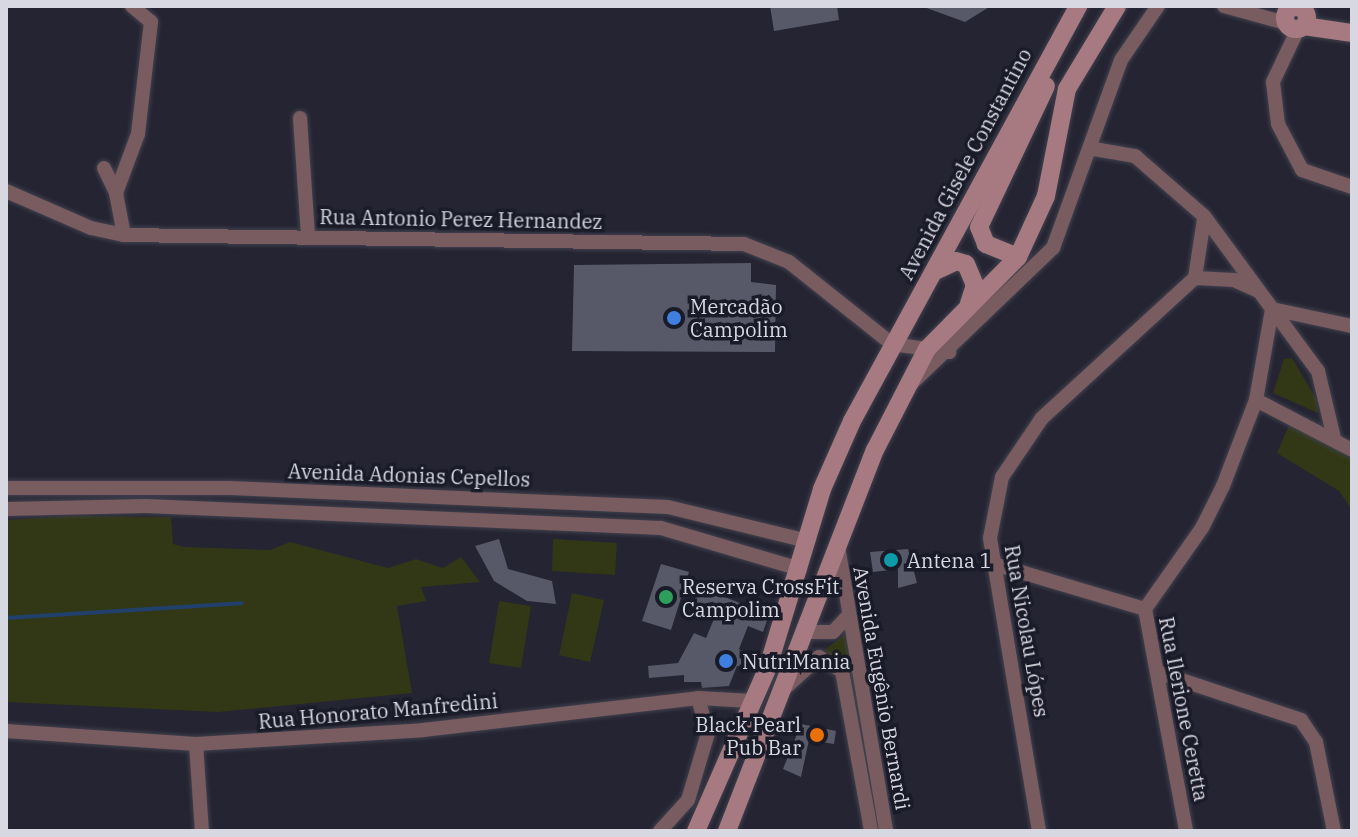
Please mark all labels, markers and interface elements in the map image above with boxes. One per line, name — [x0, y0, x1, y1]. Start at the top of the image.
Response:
street label: Avenida Gisele Constantino — [894, 44, 1036, 284]
street label: Rua Antonio Perez Hernandez — [319, 205, 603, 233]
place label: Mercadão Campolim — [690, 294, 788, 341]
marker: Mercadão Campolim — [665, 309, 683, 327]
street label: Avenida Adonias Cepellos — [287, 459, 531, 491]
street label: Rua Nicolau Lópes — [1000, 543, 1054, 719]
place label: Antena 1 — [907, 548, 992, 572]
marker: Antena 1 — [882, 551, 900, 569]
street label: Avenida Eugênio Bernardi — [849, 564, 915, 812]
place label: Reserva CrossFit Campolim — [682, 574, 839, 621]
marker: Reserva CrossFit Campolim — [657, 588, 675, 606]
street label: Rua Ilerione Ceretta — [1154, 615, 1214, 803]
place label: NutriMania — [742, 649, 851, 673]
marker: NutriMania — [717, 652, 735, 670]
street label: Rua Honorato Manfredini — [257, 689, 499, 733]
place label: Black Pearl Pub Bar — [695, 712, 801, 759]
marker: Black Pearl Pub Bar — [808, 726, 826, 744]

